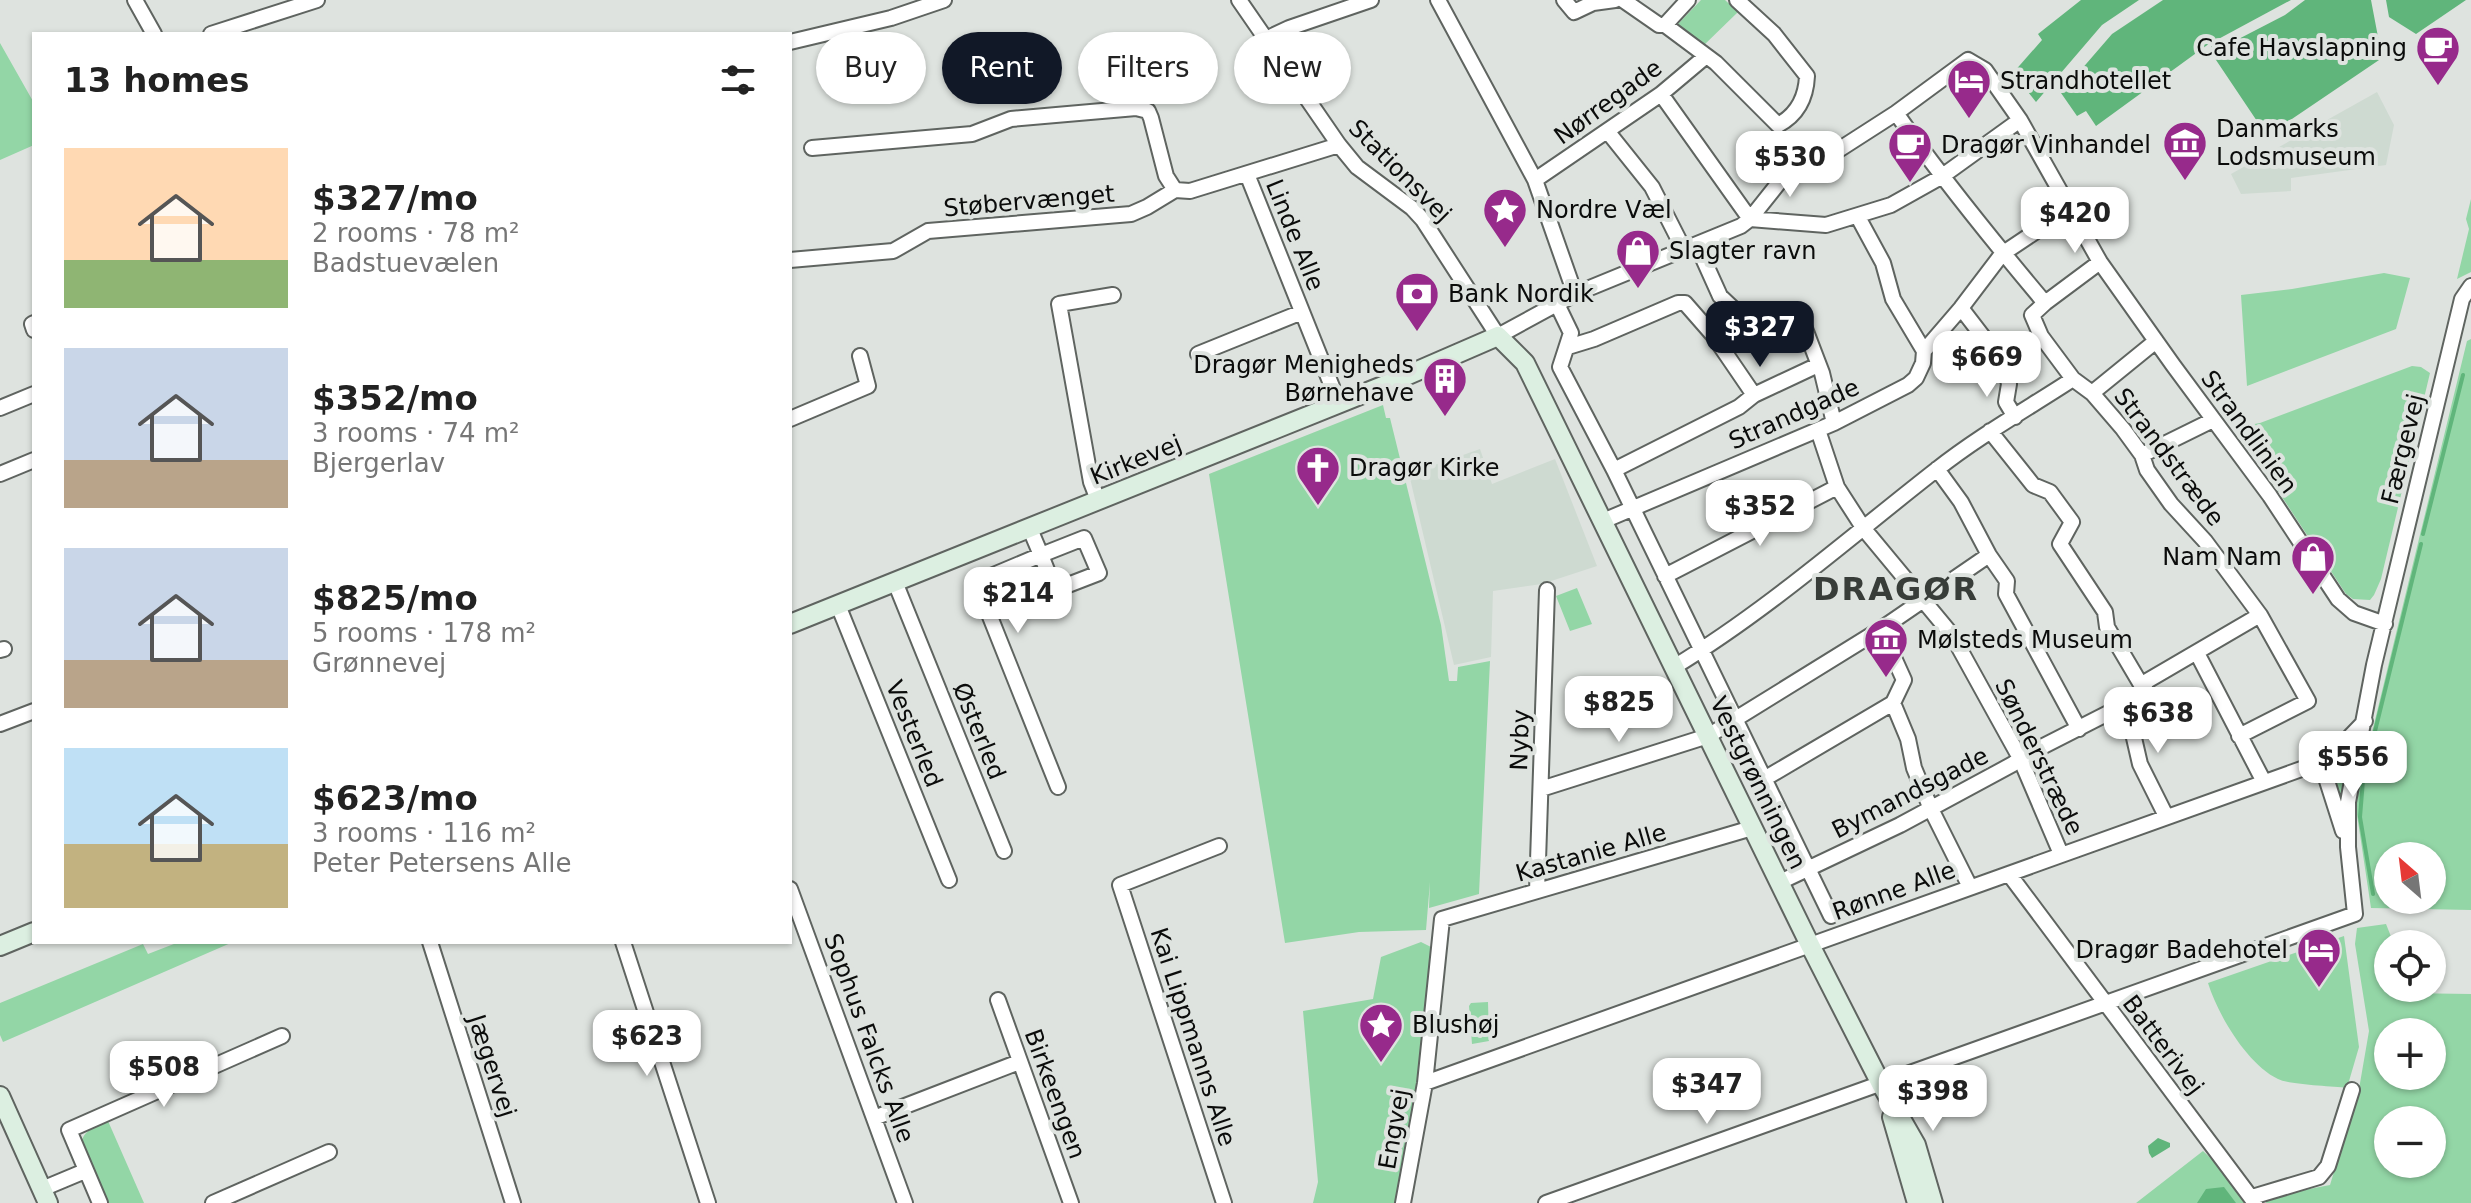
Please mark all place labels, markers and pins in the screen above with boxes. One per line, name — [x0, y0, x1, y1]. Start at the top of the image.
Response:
cafe icon: Cafe Havslapning — [2414, 24, 2462, 87]
place label: Cafe Havslapning — [2196, 34, 2407, 62]
hotel icon: Strandhotellet — [1945, 57, 1993, 120]
place label: Strandhotellet — [2000, 67, 2171, 95]
place label: Danmarks Lodsmuseum — [2216, 115, 2376, 171]
museum icon: Danmarks Lodsmuseum — [2161, 119, 2209, 182]
cafe icon: Dragør Vinhandel — [1886, 121, 1934, 184]
pin: $530 — [1743, 131, 1837, 199]
place label: Dragør Vinhandel — [1941, 131, 2151, 159]
place icon: Nordre Væl — [1481, 186, 1529, 249]
pin: $420 — [2028, 187, 2122, 255]
place label: Nordre Væl — [1536, 196, 1672, 224]
shop icon: Slagter ravn — [1614, 227, 1662, 290]
place label: Slagter ravn — [1669, 237, 1817, 265]
bank icon: Bank Nordik — [1393, 270, 1441, 333]
place label: Bank Nordik — [1448, 280, 1594, 308]
pin: $327 — [1713, 301, 1807, 369]
pin: $669 — [1940, 331, 2034, 399]
place label: Dragør Menigheds Børnehave — [1193, 351, 1414, 407]
building icon: Dragør Menigheds Børnehave — [1421, 355, 1469, 418]
church icon: Dragør Kirke — [1294, 444, 1342, 507]
place label: Dragør Kirke — [1349, 454, 1500, 482]
pin: $352 — [1713, 480, 1807, 548]
shop icon: Nam Nam — [2289, 533, 2337, 596]
place label: Nam Nam — [2162, 543, 2282, 571]
pin: $214 — [971, 567, 1065, 635]
museum icon: Mølsteds Museum — [1862, 616, 1910, 679]
place label: Mølsteds Museum — [1917, 626, 2133, 654]
pin: $825 — [1572, 676, 1666, 744]
pin: $638 — [2111, 687, 2205, 755]
pin: $556 — [2306, 731, 2400, 799]
hotel icon: Dragør Badehotel — [2295, 926, 2343, 989]
place label: Dragør Badehotel — [2076, 936, 2288, 964]
place icon: Blushøj — [1357, 1001, 1405, 1064]
pin: $623 — [600, 1010, 694, 1078]
place label: Blushøj — [1412, 1011, 1499, 1039]
pin: $508 — [117, 1041, 211, 1109]
pin: $347 — [1660, 1058, 1754, 1126]
pin: $398 — [1886, 1065, 1980, 1133]

